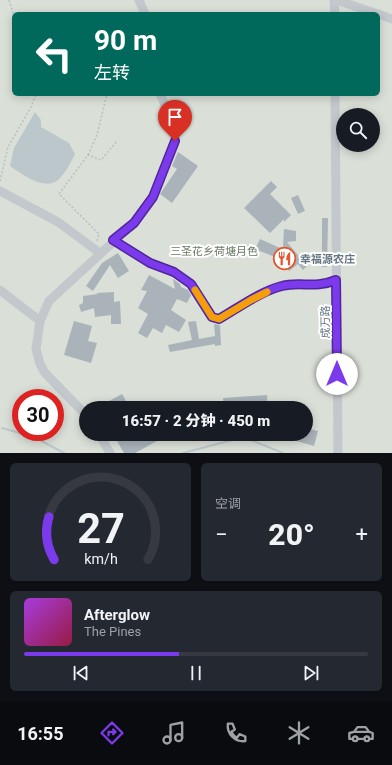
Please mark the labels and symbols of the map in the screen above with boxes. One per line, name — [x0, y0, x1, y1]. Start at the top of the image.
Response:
pin — [158, 100, 192, 141]
park label: 三圣花乡荷塘月色 — [170, 245, 258, 258]
restaurant icon: 幸福源农庄 — [271, 246, 297, 272]
place label: 幸福源农庄 — [300, 253, 355, 266]
street label: 成万路 — [319, 306, 332, 339]
position arrow — [316, 353, 358, 395]
speed limit sign: 30 — [12, 389, 64, 441]

